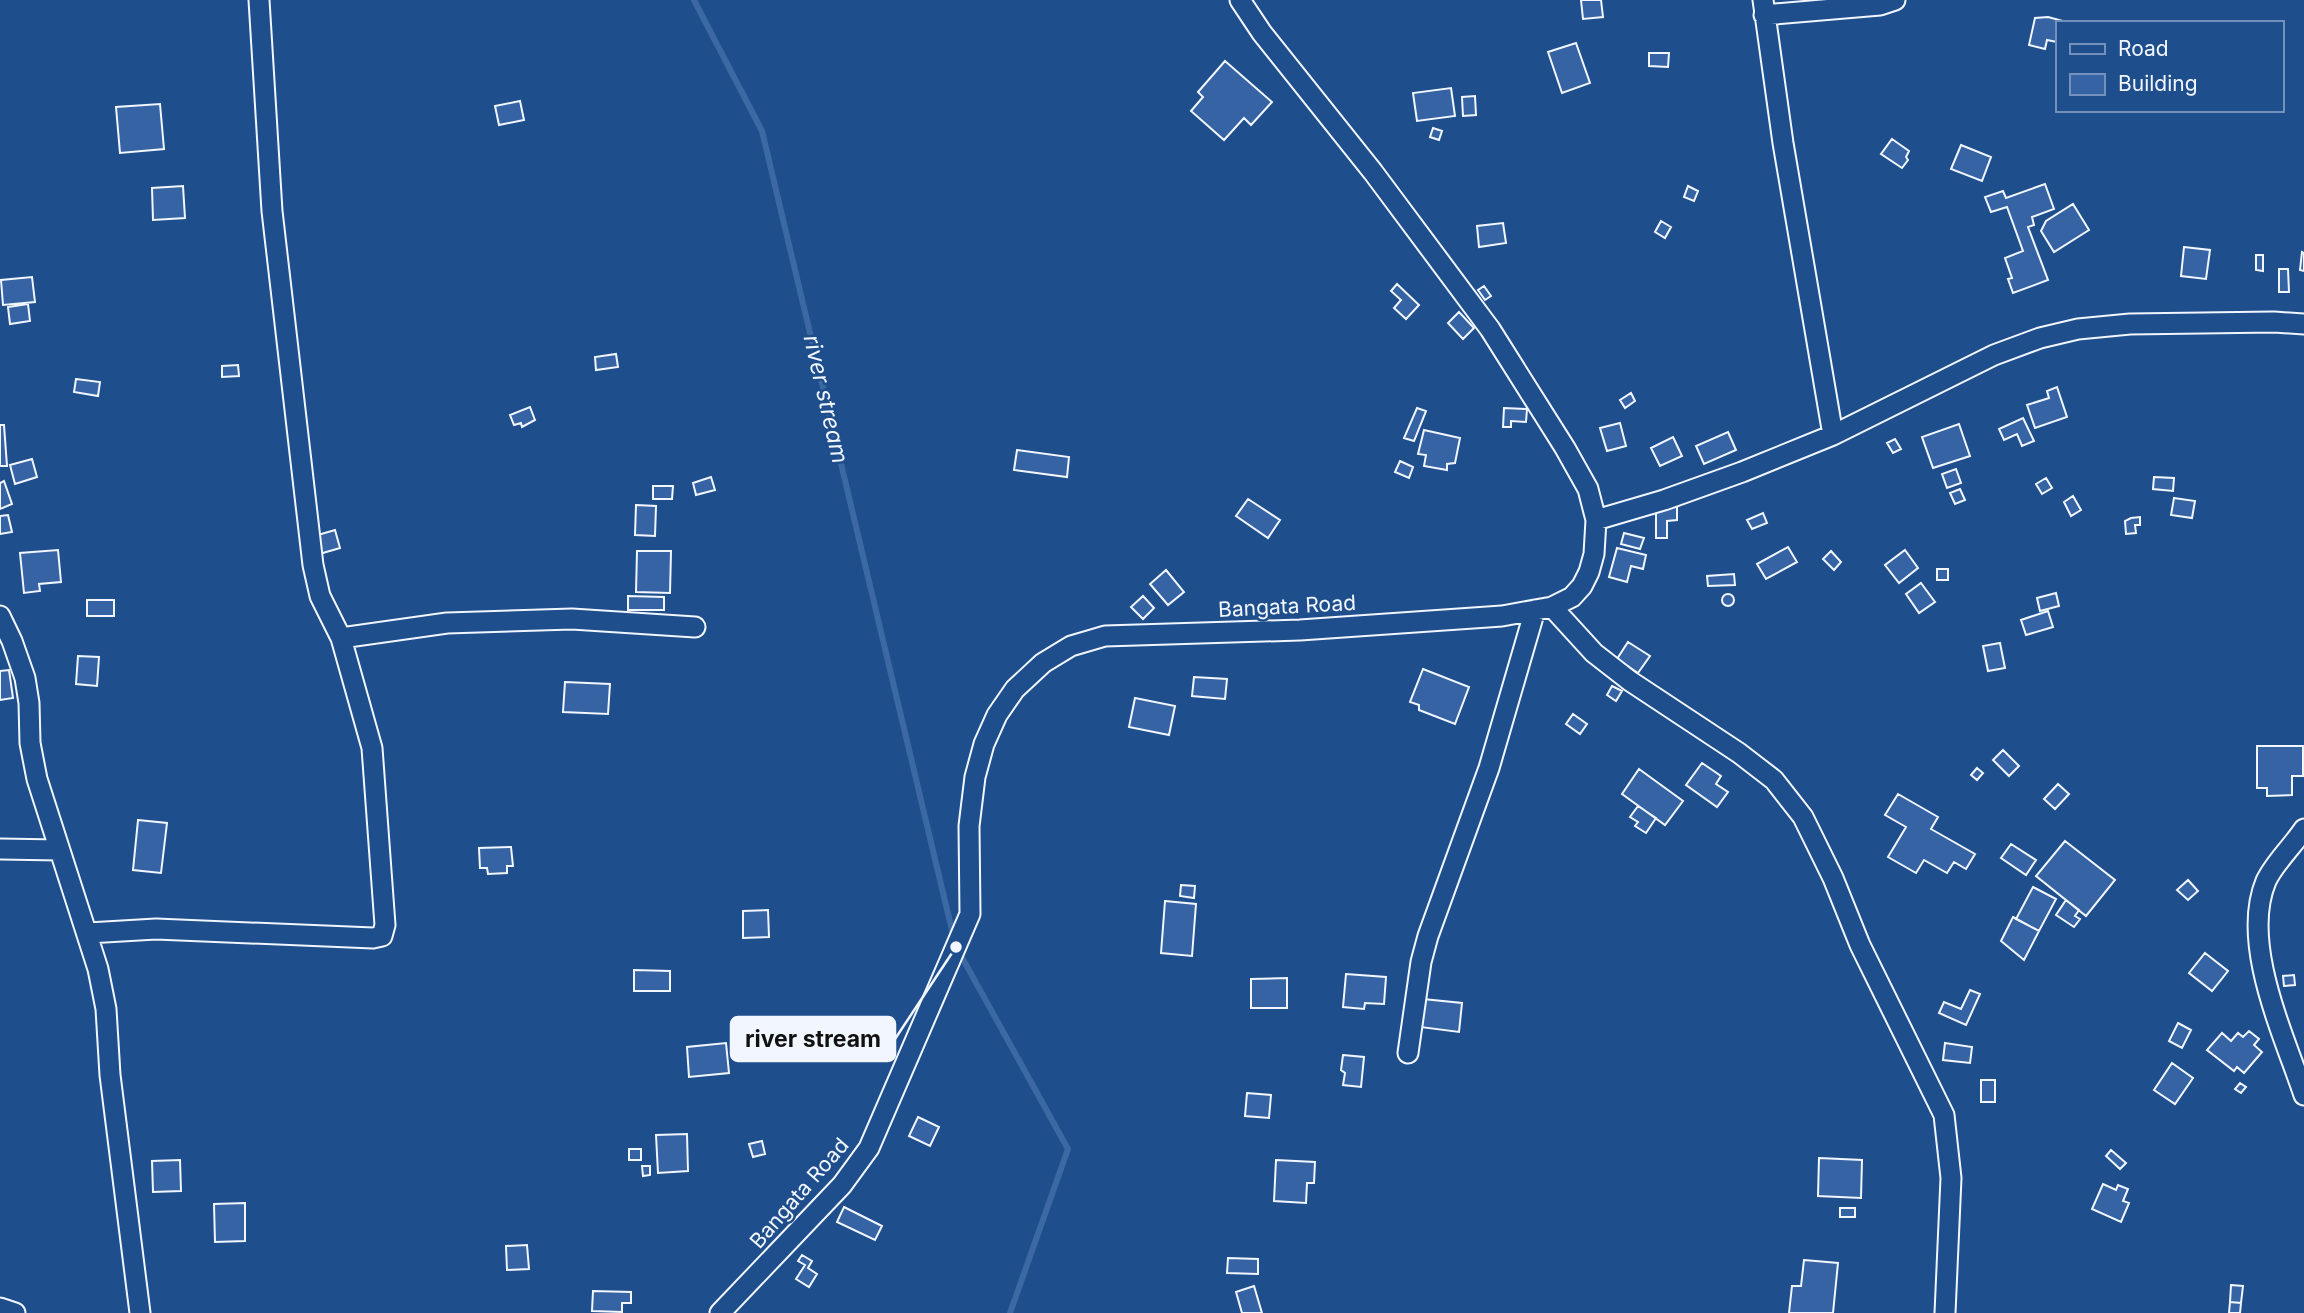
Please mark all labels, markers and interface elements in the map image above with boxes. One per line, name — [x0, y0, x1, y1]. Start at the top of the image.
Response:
legend — [2056, 21, 2283, 112]
text: Road — [2118, 36, 2169, 61]
text: Building — [2118, 71, 2198, 96]
water label: river stream — [798, 332, 854, 466]
street label: Bangata Road — [1217, 590, 1357, 622]
callout: river stream — [731, 1017, 895, 1061]
text: river stream — [745, 1025, 881, 1053]
street label: Bangata Road — [744, 1133, 854, 1253]

